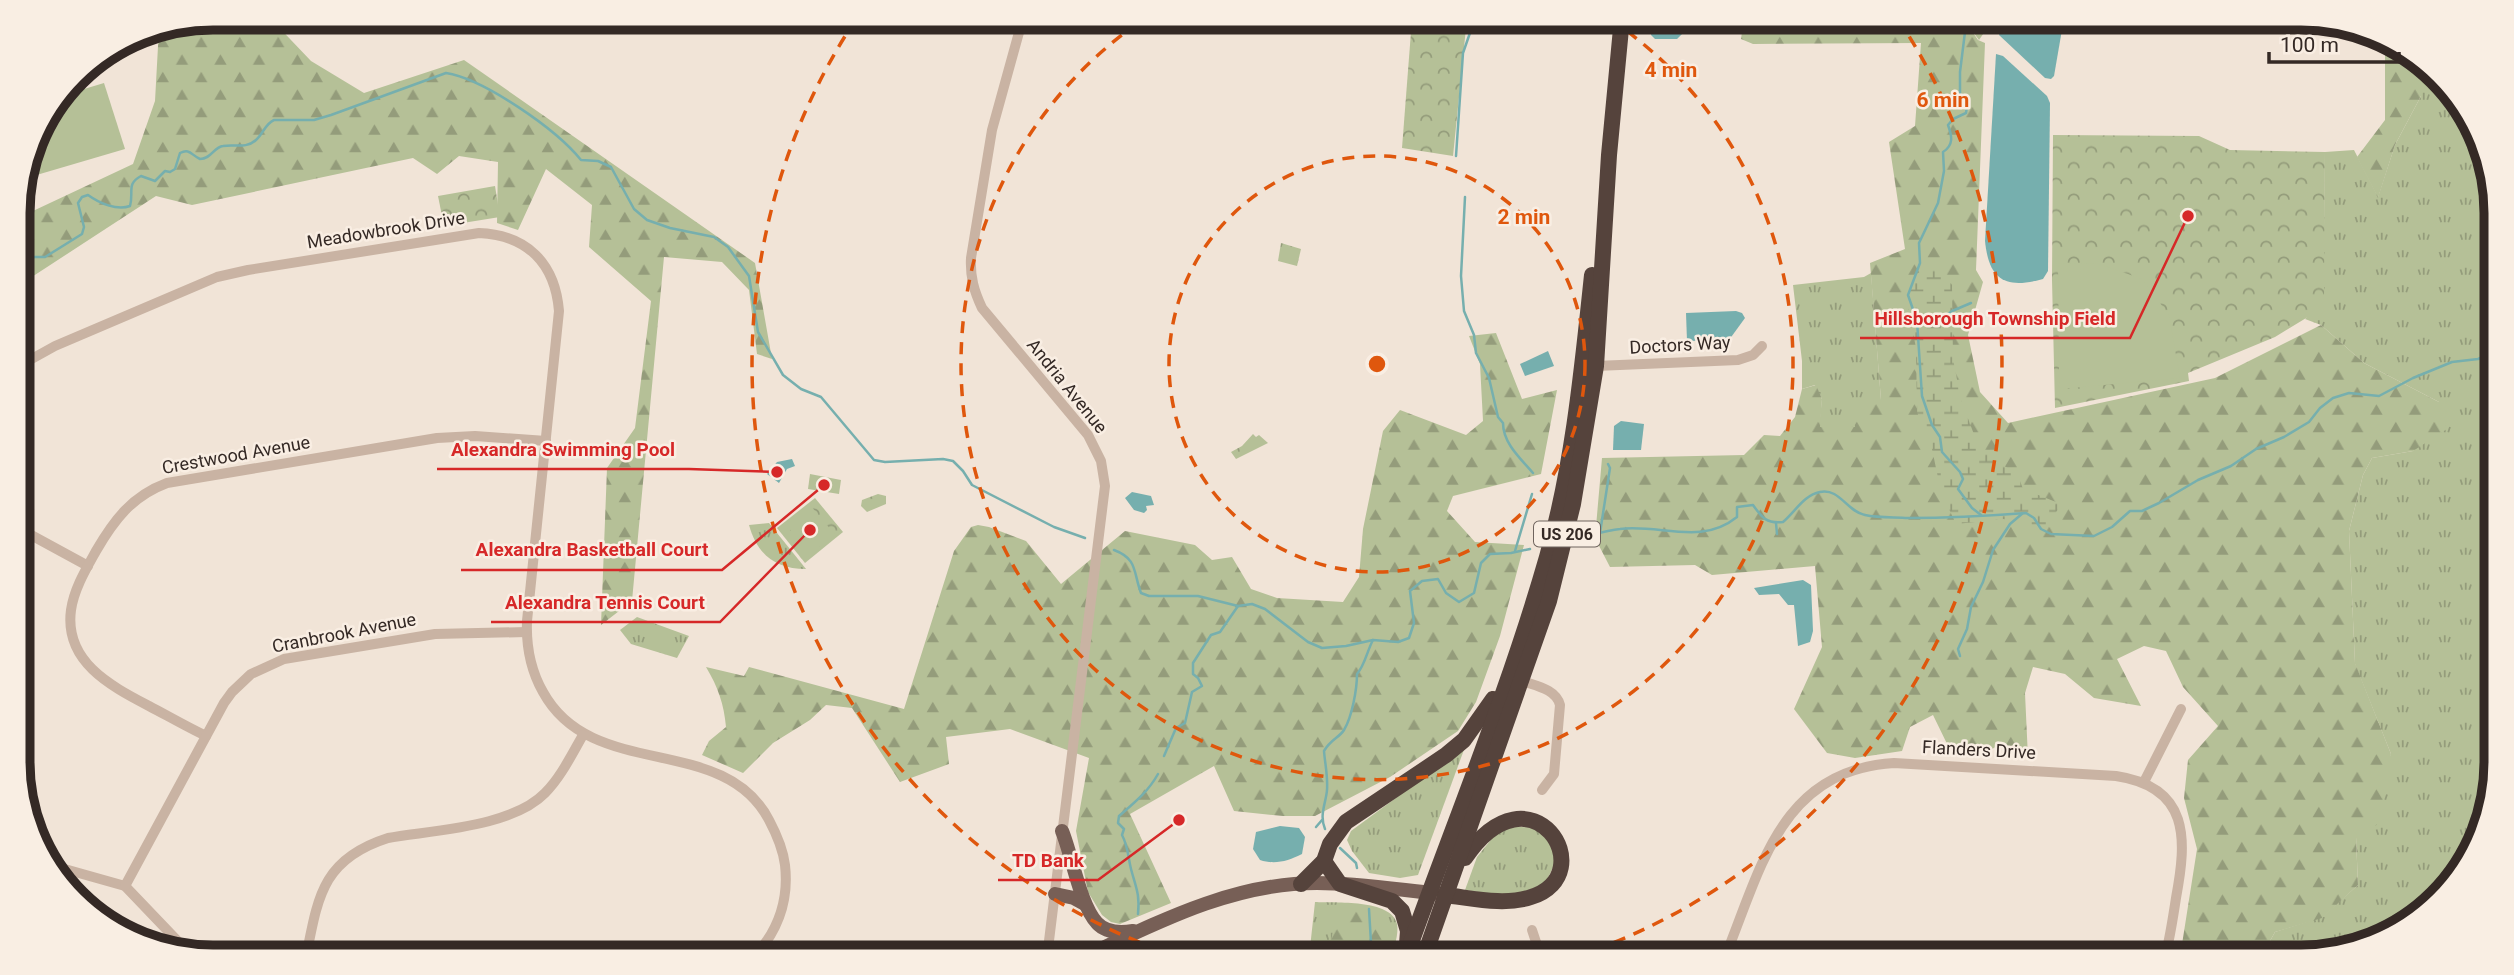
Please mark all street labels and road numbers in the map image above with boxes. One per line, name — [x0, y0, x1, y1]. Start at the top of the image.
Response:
street label: Meadowbrook Drive — [305, 207, 466, 252]
street label: Doctors Way — [1629, 331, 1732, 358]
street label: Andria Avenue — [1023, 334, 1112, 437]
street label: Crestwood Avenue — [160, 431, 312, 478]
road number: US 206 — [1534, 522, 1600, 547]
street label: Cranbrook Avenue — [270, 608, 418, 657]
street label: Flanders Drive — [1922, 736, 2037, 763]

